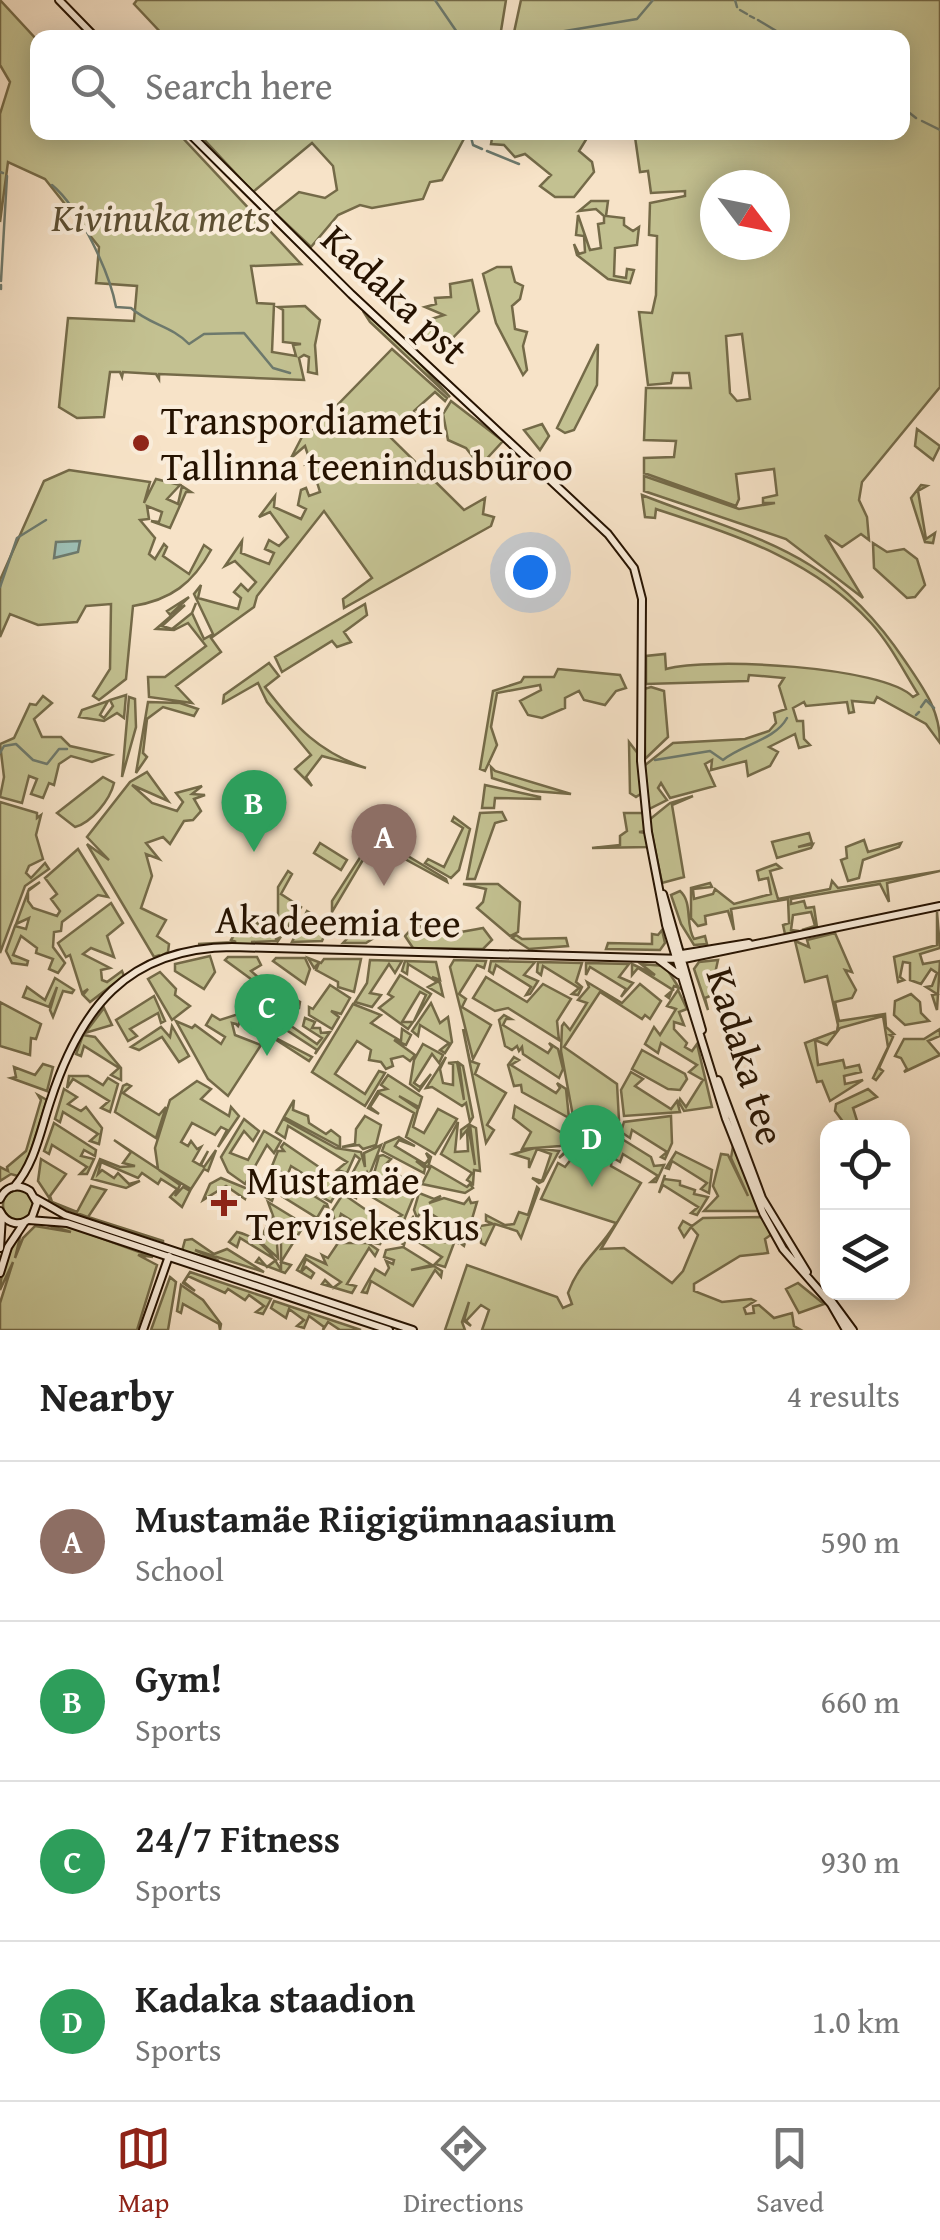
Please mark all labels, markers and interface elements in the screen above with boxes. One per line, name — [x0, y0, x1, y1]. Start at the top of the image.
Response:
search box — [30, 30, 910, 140]
text: Search here — [145, 57, 333, 113]
icon: search — [65, 58, 120, 113]
north arrow — [700, 170, 790, 260]
park label: Kivinuka mets — [51, 187, 271, 246]
street label: Kadaka pst — [309, 210, 482, 377]
place label: Transpordiameti Tallinna teenindusbüroo — [161, 390, 573, 495]
marker: Transpordiameti Tallinna teenindusbüroo — [130, 432, 152, 454]
your location — [505, 547, 556, 598]
pin: B — [222, 770, 286, 852]
pin: A — [352, 804, 416, 886]
street label: Akadeemia tee — [215, 889, 461, 952]
street label: Kadaka tee — [692, 960, 801, 1152]
pin: C — [234, 974, 300, 1056]
pin: D — [560, 1104, 624, 1187]
map controls — [820, 1120, 910, 1300]
button: locate — [820, 1120, 910, 1210]
place label: Mustamäe Tervisekeskus — [246, 1150, 480, 1255]
marker: Mustamäe Tervisekeskus — [211, 1190, 237, 1216]
button: layers — [820, 1210, 910, 1300]
text: Nearby — [40, 1365, 174, 1426]
text: 4 results — [787, 1372, 900, 1419]
text: Mustamäe Riigigümnaasium — [135, 1490, 616, 1546]
text: A — [62, 1518, 83, 1565]
text: 590 m — [821, 1518, 900, 1565]
text: School — [135, 1546, 224, 1593]
text: Gym! — [135, 1650, 222, 1706]
text: B — [63, 1678, 82, 1725]
text: 660 m — [821, 1678, 900, 1725]
text: Sports — [135, 1706, 221, 1753]
text: 24/7 Fitness — [135, 1810, 340, 1866]
text: C — [63, 1838, 82, 1885]
text: 930 m — [821, 1838, 900, 1885]
text: Sports — [135, 1866, 221, 1913]
text: Kadaka staadion — [135, 1970, 415, 2026]
text: D — [62, 1998, 83, 2045]
text: 1.0 km — [812, 1998, 900, 2045]
text: Sports — [135, 2026, 221, 2073]
tab: Map — [116, 2121, 171, 2222]
tab: Directions — [403, 2121, 524, 2222]
tab: Saved — [756, 2121, 824, 2222]

